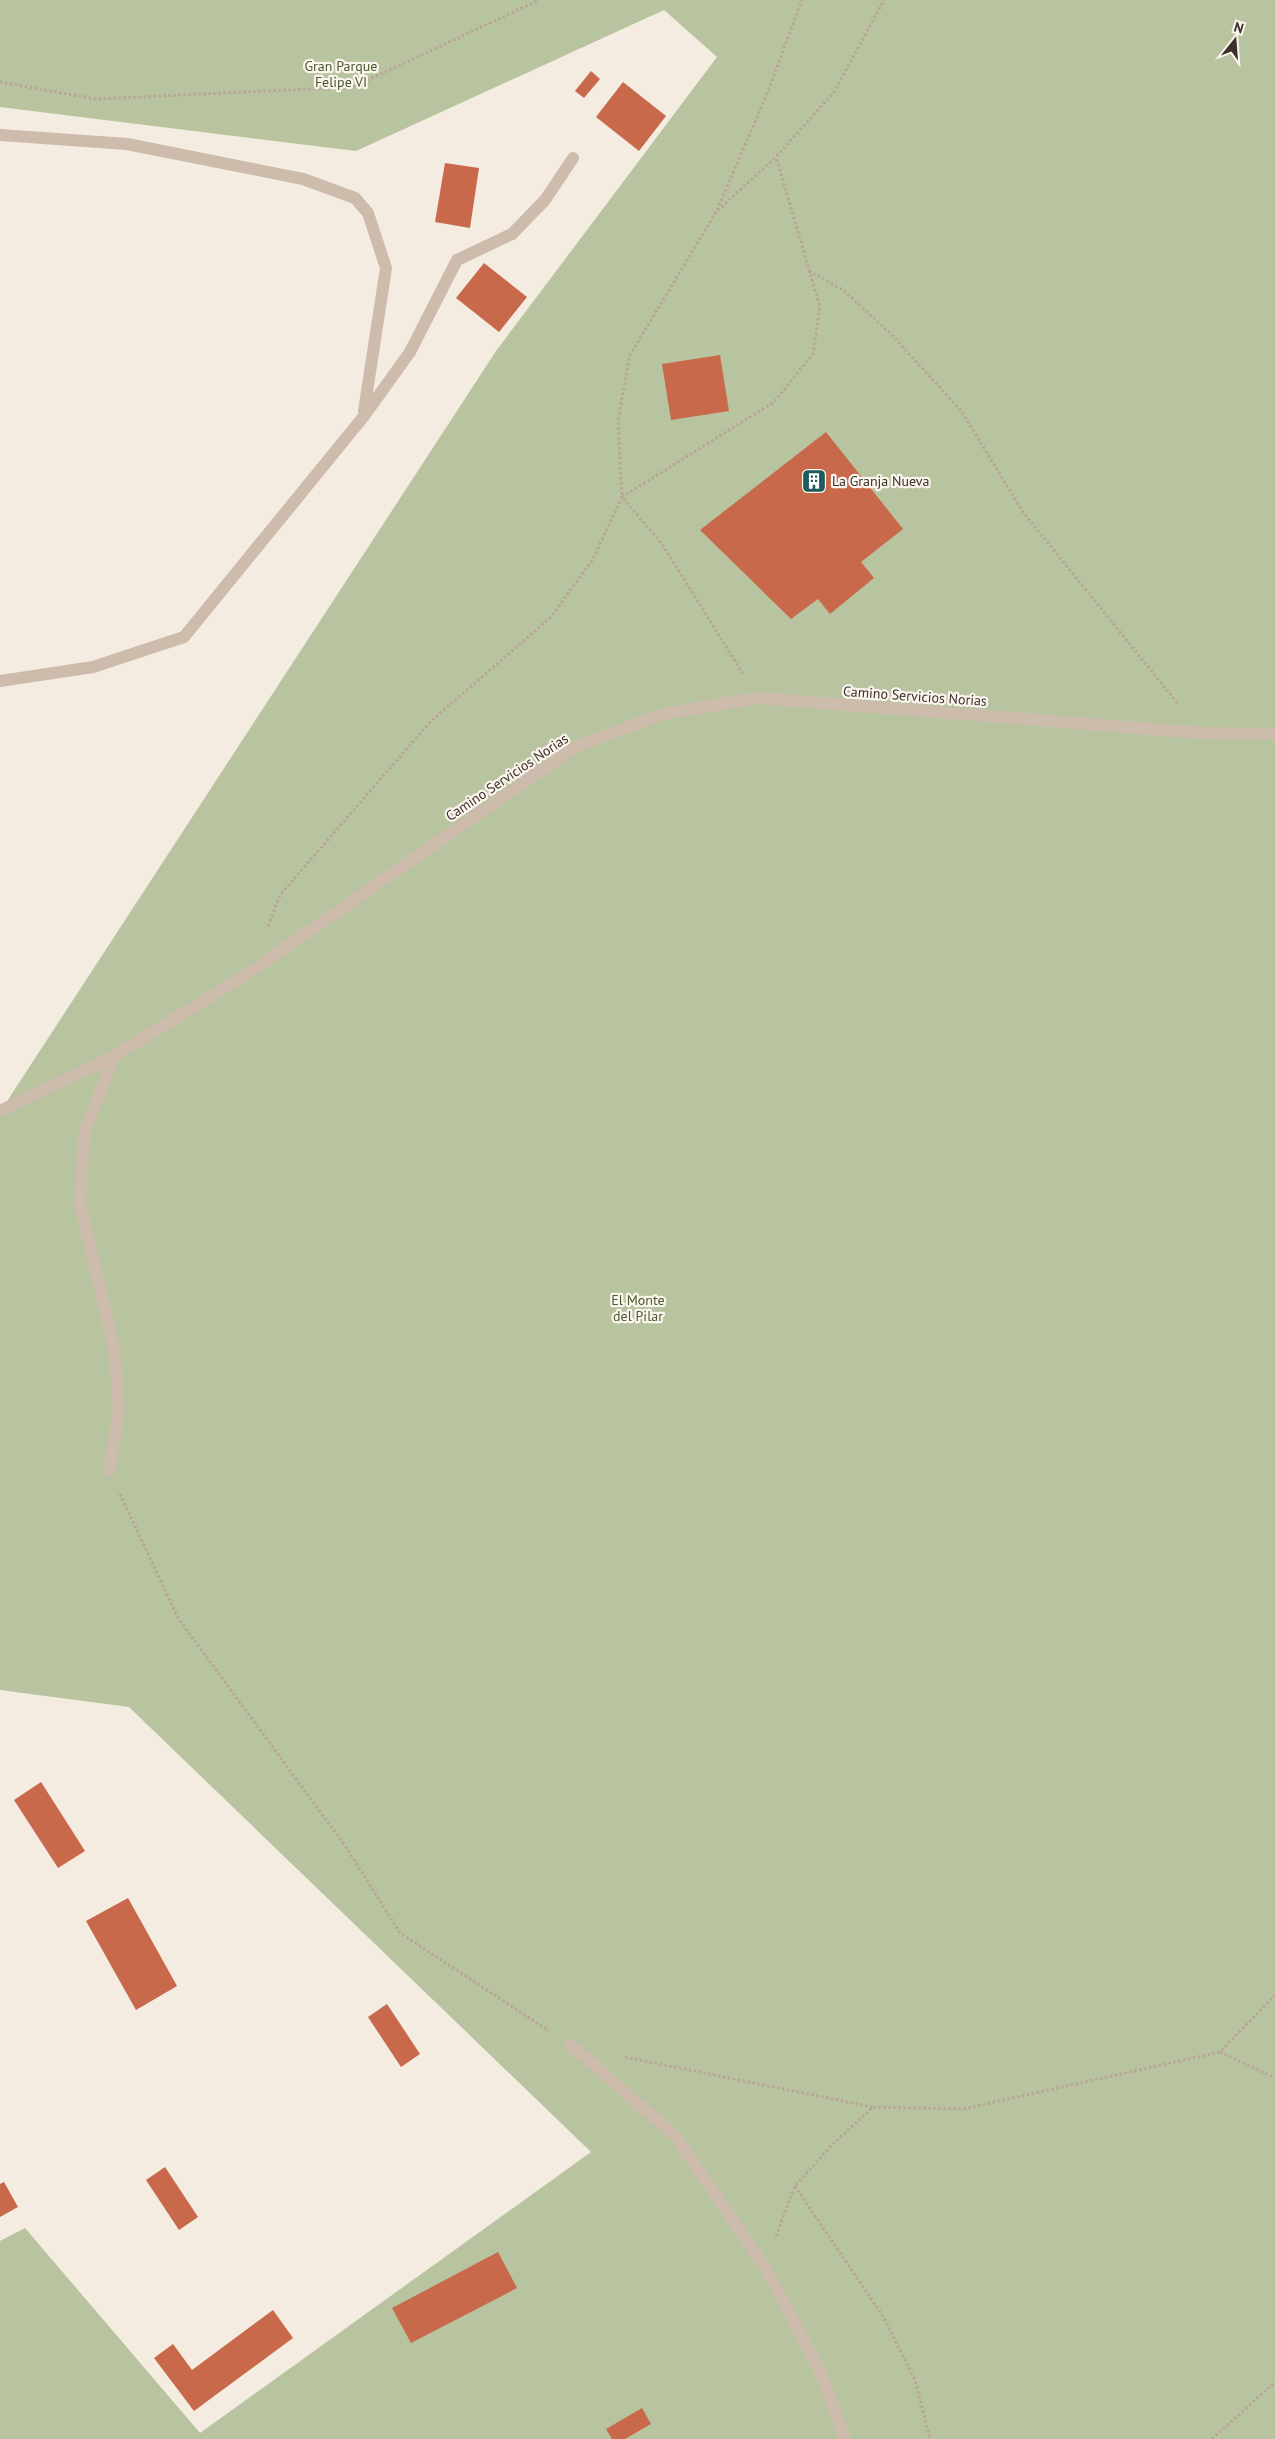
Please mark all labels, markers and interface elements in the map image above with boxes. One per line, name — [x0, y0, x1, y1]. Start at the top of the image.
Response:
north arrow — [1210, 15, 1260, 65]
text: N — [1232, 18, 1246, 38]
park label: Gran Parque Felipe VI — [305, 57, 377, 91]
building icon: La Granja Nueva — [801, 468, 827, 494]
place label: La Granja Nueva — [832, 472, 930, 490]
street label: Camino Servicios Norias — [843, 682, 988, 710]
street label: Camino Servicios Norias — [442, 729, 572, 825]
park label: El Monte del Pilar — [611, 1291, 665, 1325]

